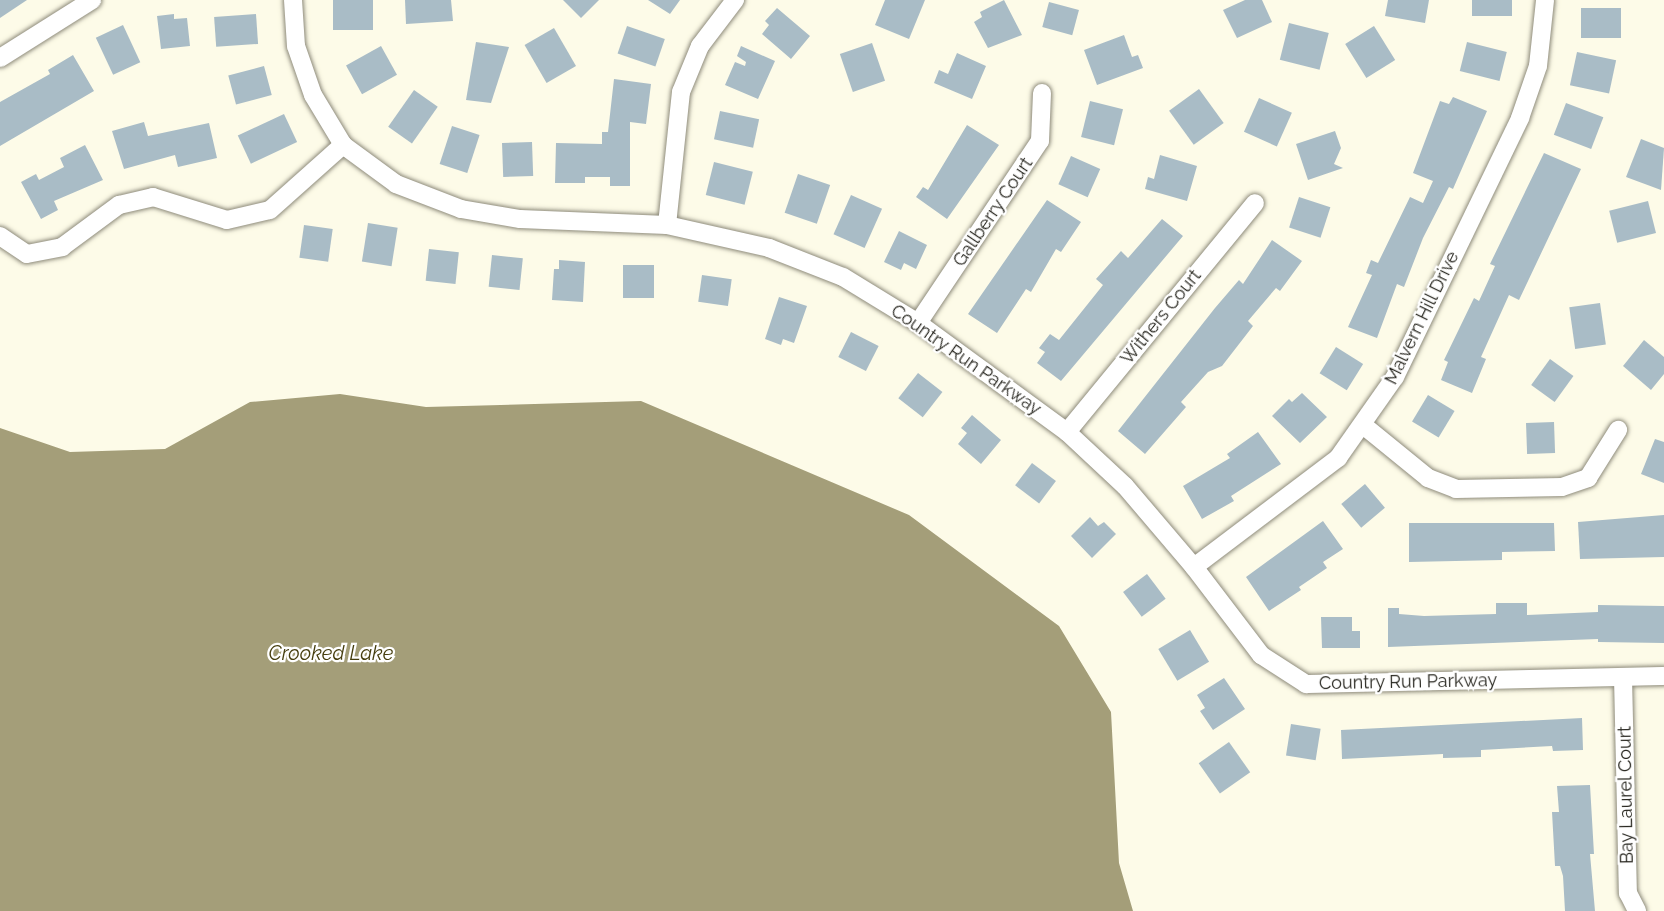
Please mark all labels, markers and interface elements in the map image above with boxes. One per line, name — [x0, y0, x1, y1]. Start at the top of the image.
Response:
street label: Gallberry Court — [948, 153, 1038, 271]
street label: Malvern Hill Drive — [1380, 248, 1464, 388]
street label: Withers Court — [1116, 265, 1206, 369]
street label: Country Run Parkway — [887, 300, 1045, 420]
water label: Crooked Lake — [269, 641, 393, 665]
street label: Country Run Parkway — [1318, 670, 1498, 694]
street label: Bay Laurel Court — [1614, 725, 1638, 865]

